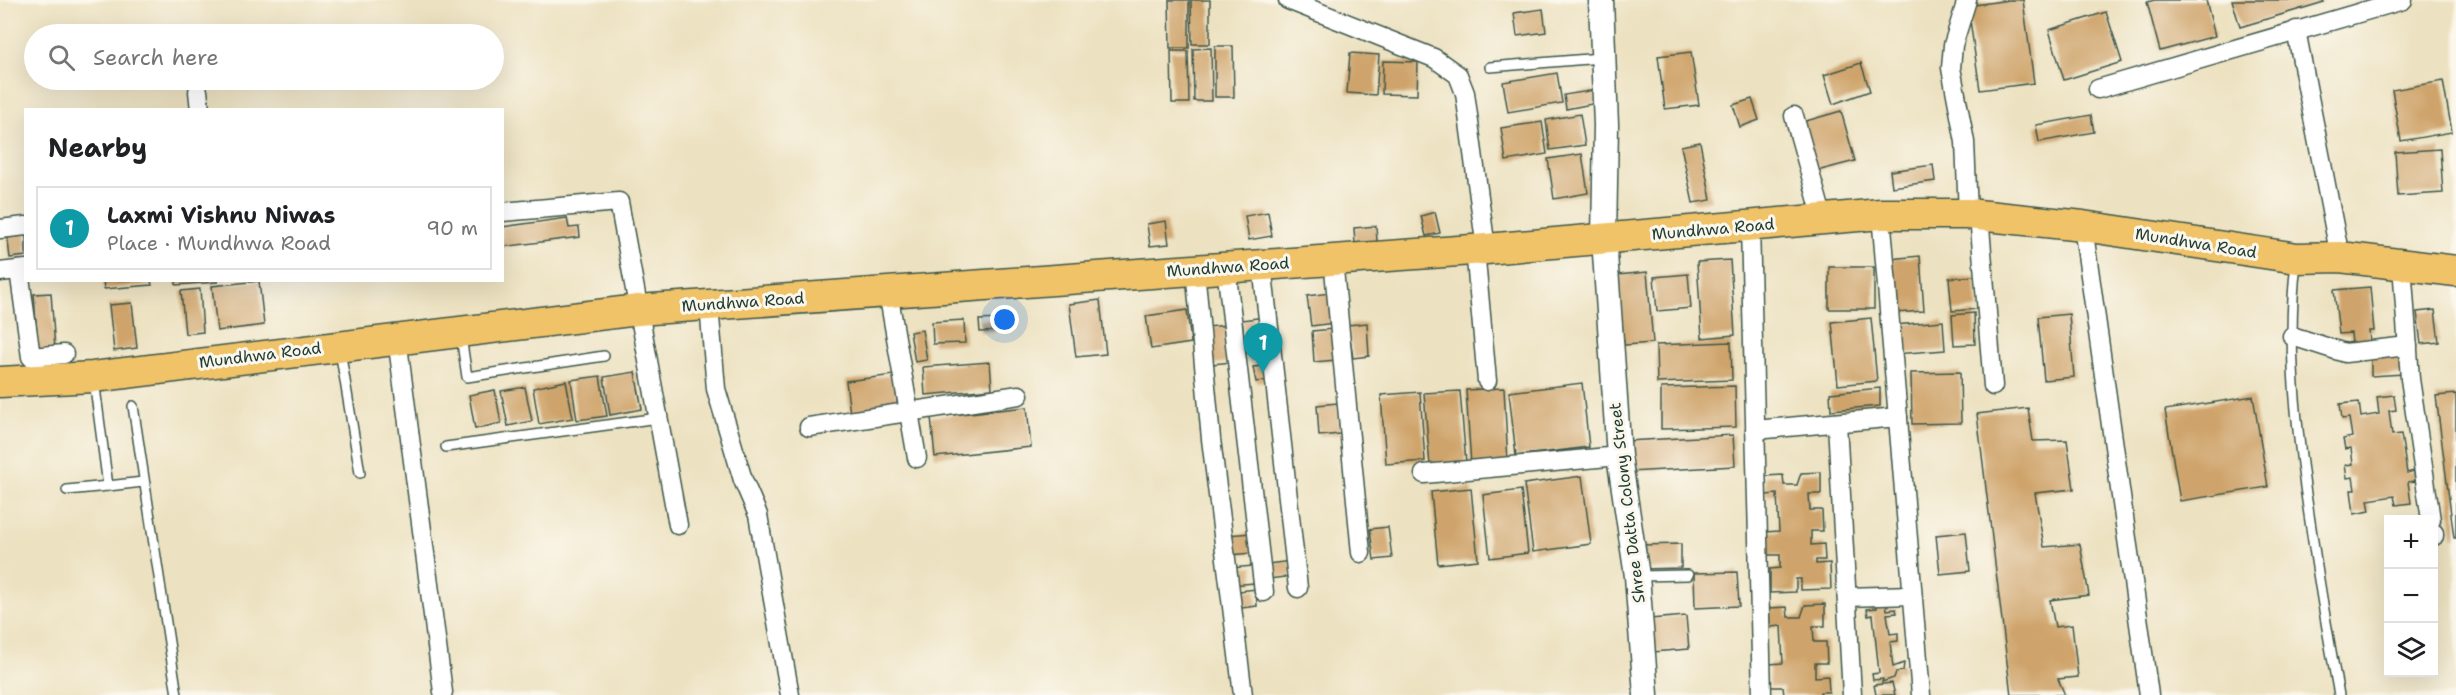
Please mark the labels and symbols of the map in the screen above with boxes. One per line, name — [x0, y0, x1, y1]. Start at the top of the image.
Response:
street label: Mundhwa Road — [1651, 213, 1775, 245]
street label: Mundhwa Road — [2134, 223, 2258, 263]
street label: Mundhwa Road — [1166, 252, 1290, 282]
street label: Mundhwa Road — [681, 287, 805, 317]
your location — [990, 305, 1019, 334]
pin: 1 — [1244, 324, 1282, 373]
street label: Mundhwa Road — [198, 337, 322, 373]
street label: Shree Datta Colony Street — [1604, 402, 1650, 604]

